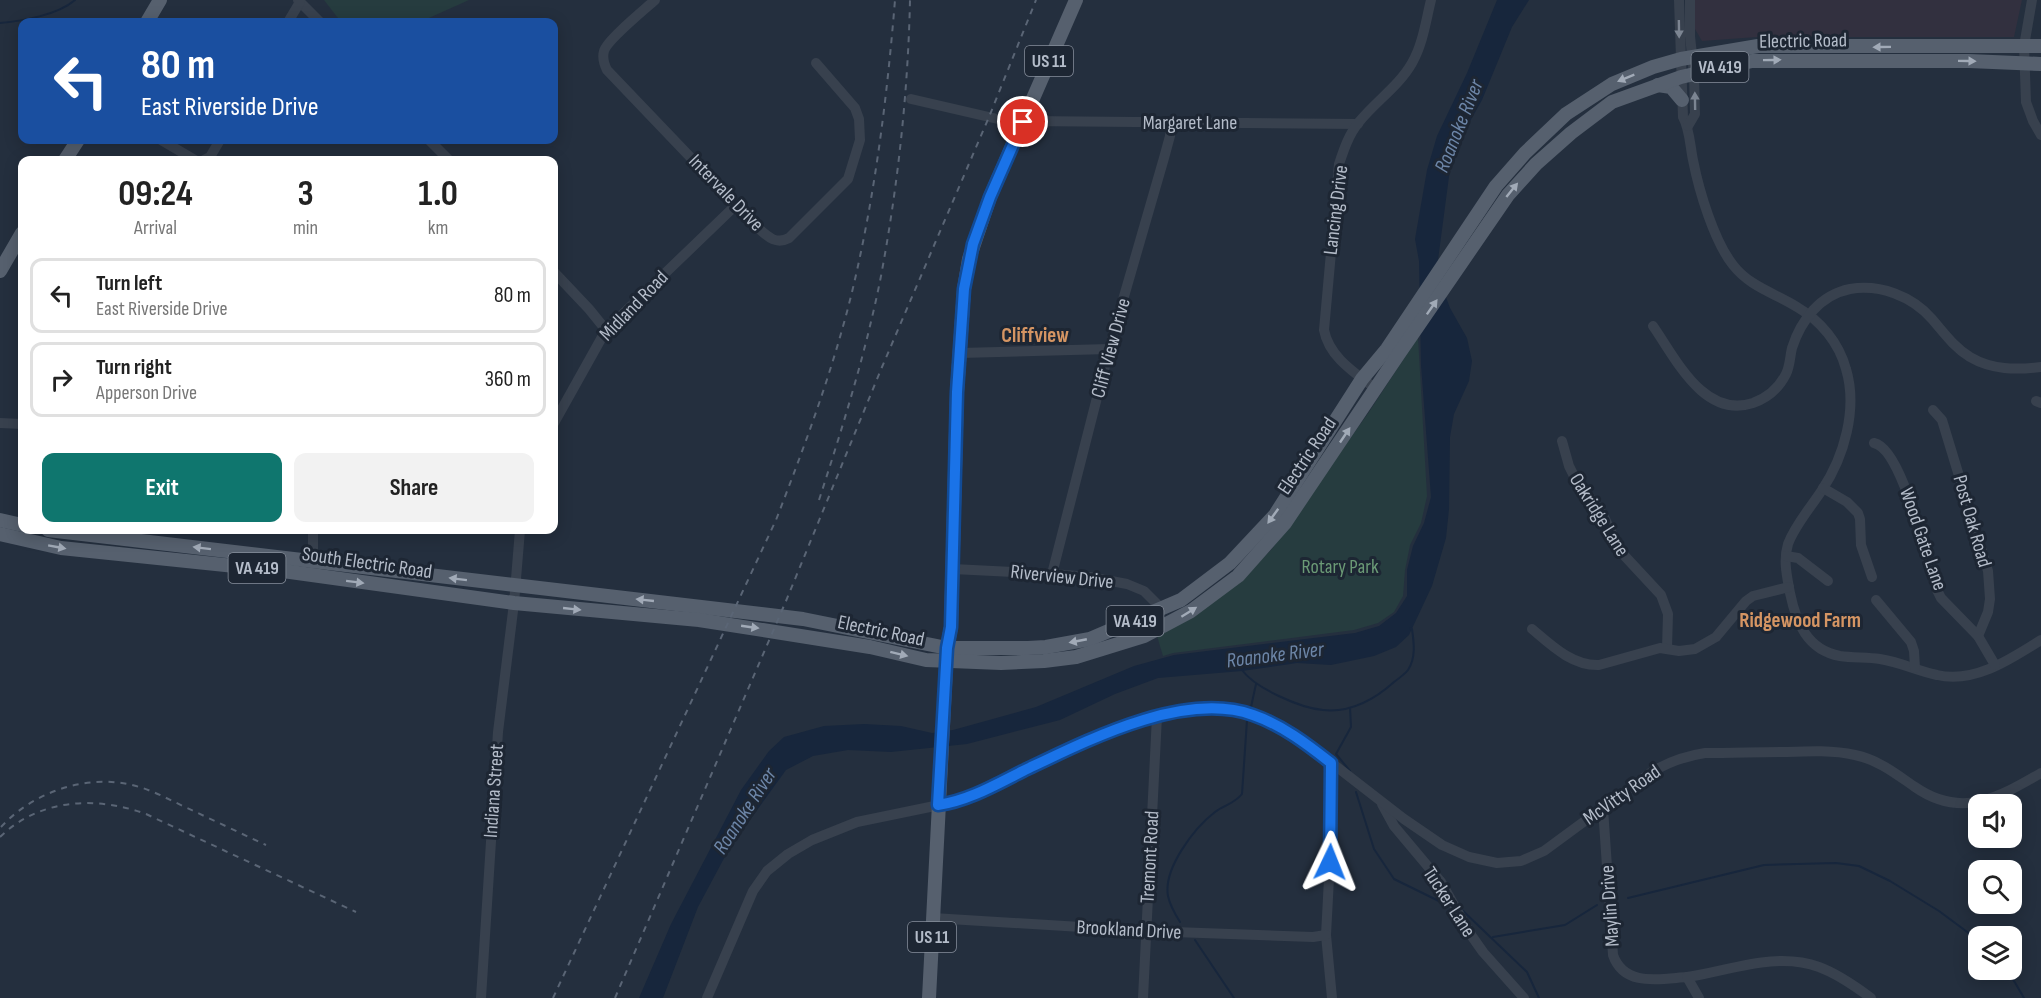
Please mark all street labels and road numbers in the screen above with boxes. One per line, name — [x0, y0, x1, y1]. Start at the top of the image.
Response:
street label: Electric Road — [1759, 28, 1847, 54]
road number: US 11 — [1025, 46, 1073, 76]
road number: VA 419 — [1692, 52, 1748, 82]
street label: Margaret Lane — [1143, 111, 1237, 135]
street label: Intervale Drive — [683, 150, 769, 236]
street label: Lancing Drive — [1319, 164, 1353, 256]
street label: Midland Road — [595, 266, 673, 346]
street label: Cliff View Drive — [1086, 296, 1136, 400]
street label: Electric Road — [1272, 413, 1342, 499]
street label: Oakridge Lane — [1564, 469, 1634, 561]
street label: Post Oak Road — [1947, 472, 1997, 570]
street label: Wood Gate Lane — [1894, 484, 1952, 594]
street label: South Electric Road — [300, 542, 434, 584]
road number: VA 419 — [228, 553, 286, 583]
street label: Riverview Drive — [1009, 560, 1115, 594]
road number: VA 419 — [1106, 606, 1164, 636]
street label: Electric Road — [835, 610, 927, 652]
street label: Indiana Street — [479, 743, 509, 839]
street label: McVitty Road — [1579, 760, 1665, 830]
street label: Tremont Road — [1136, 810, 1164, 904]
street label: Tucker Lane — [1417, 862, 1481, 942]
street label: Maylin Drive — [1595, 864, 1625, 948]
street label: Brookland Drive — [1076, 915, 1182, 945]
road number: US 11 — [908, 922, 956, 952]

